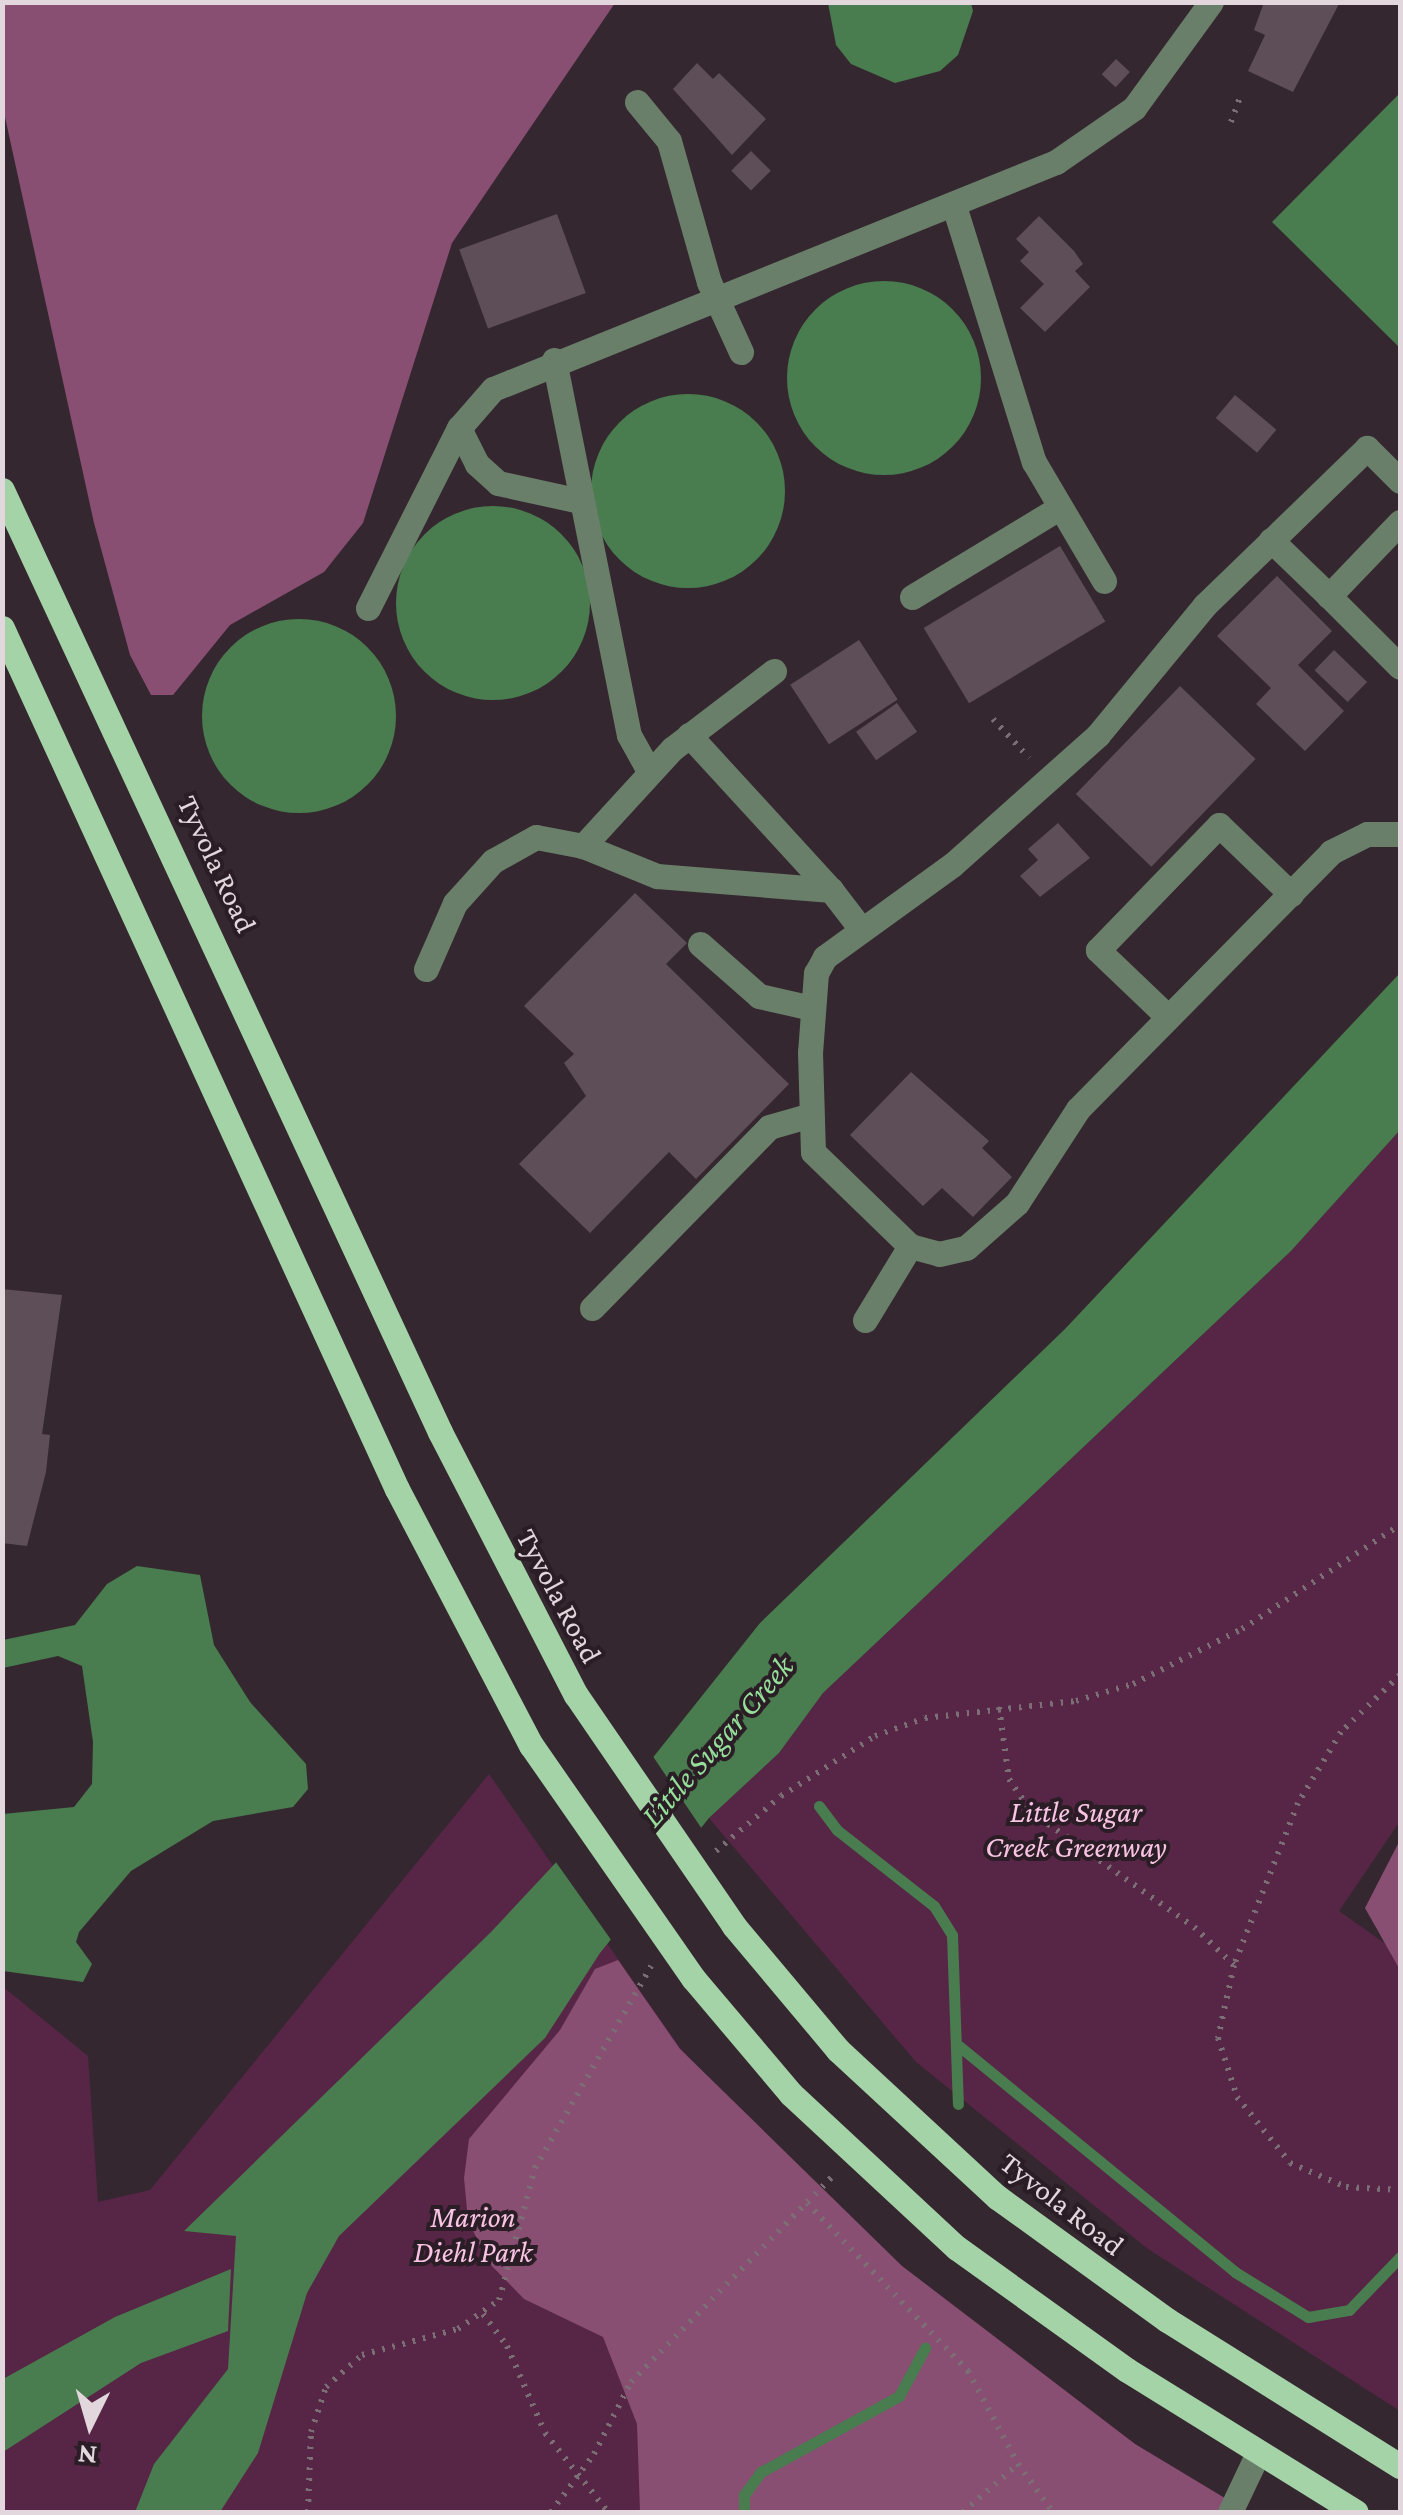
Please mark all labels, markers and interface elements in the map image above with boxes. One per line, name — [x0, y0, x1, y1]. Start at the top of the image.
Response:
street label: Tyvola Road — [170, 790, 264, 938]
street label: Tyvola Road — [509, 1523, 609, 1669]
water label: Little Sugar Creek — [632, 1648, 802, 1834]
park label: Little Sugar Creek Greenway — [985, 1794, 1167, 1864]
street label: Tyvola Road — [993, 2145, 1131, 2263]
park label: Marion Diehl Park — [414, 2199, 532, 2270]
north arrow — [40, 2375, 140, 2475]
text: N — [76, 2439, 98, 2472]

